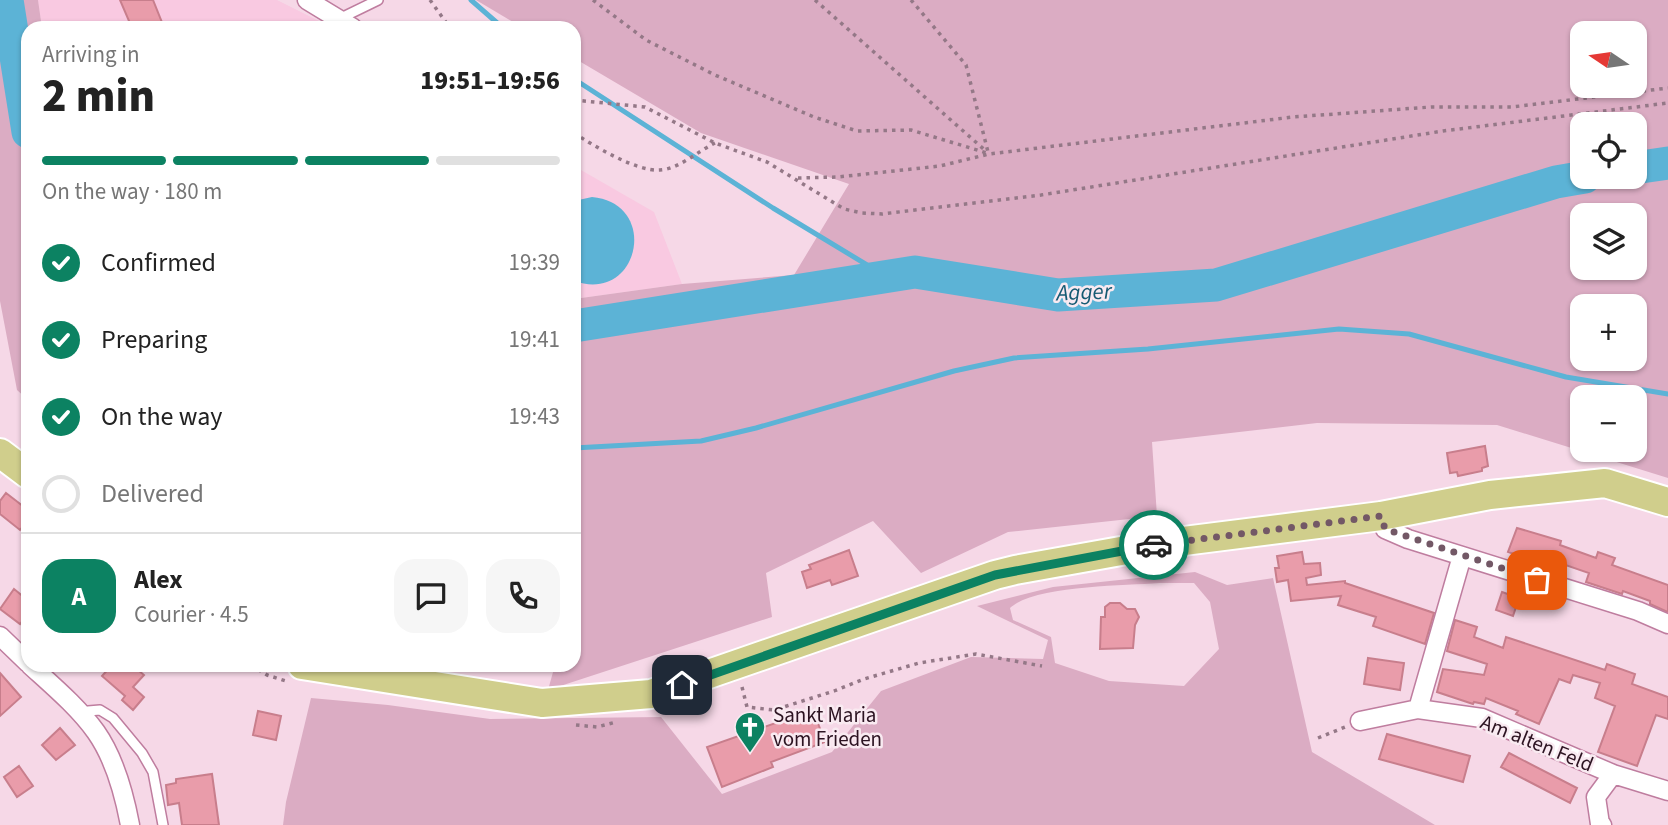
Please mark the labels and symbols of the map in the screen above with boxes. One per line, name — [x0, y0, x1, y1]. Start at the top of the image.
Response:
north arrow — [1570, 21, 1647, 98]
water label: Agger — [1054, 275, 1113, 310]
courier — [1119, 510, 1189, 580]
pin — [1507, 550, 1567, 610]
pin — [652, 655, 712, 715]
place label: Sankt Maria vom Frieden — [773, 700, 882, 754]
street label: Am alten Feld — [1476, 707, 1598, 779]
church icon: Sankt Maria vom Frieden — [733, 710, 767, 754]

